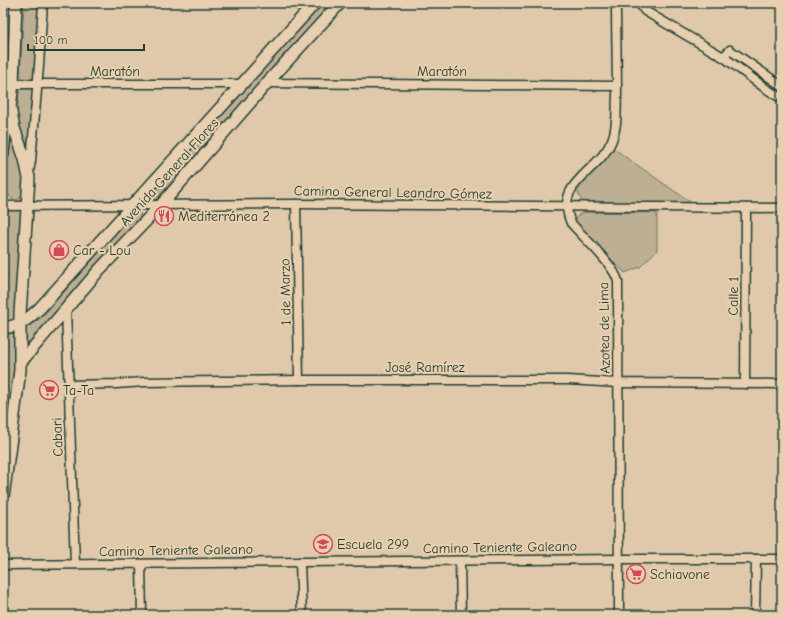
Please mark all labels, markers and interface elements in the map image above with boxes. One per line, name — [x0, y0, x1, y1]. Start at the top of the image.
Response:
scale bar — [28, 26, 144, 52]
text: 100 m — [34, 33, 67, 47]
street label: Maratón — [90, 63, 140, 80]
street label: Maratón — [417, 63, 467, 80]
street label: Avenida General Flores — [116, 115, 223, 230]
street label: Camino General Leandro Gómez — [294, 182, 492, 203]
restaurant icon: Mediterránea 2 — [153, 205, 175, 227]
place label: Mediterránea 2 — [178, 208, 270, 225]
shop icon: Car - Lou — [48, 239, 70, 261]
place label: Car - Lou — [73, 242, 131, 259]
street label: 1 de Marzo — [276, 258, 295, 326]
street label: Calle 1 — [725, 276, 742, 316]
street label: Azotea de Lima — [595, 282, 614, 374]
street label: José Ramírez — [385, 359, 465, 376]
supermarket icon: Ta-Ta — [38, 379, 60, 401]
place label: Ta-Ta — [63, 382, 94, 399]
street label: Cabari — [48, 417, 67, 457]
school or university icon: Escuela 299 — [312, 533, 334, 555]
place label: Escuela 299 — [337, 536, 409, 553]
street label: Camino Teniente Galeano — [423, 538, 577, 557]
street label: Camino Teniente Galeano — [99, 541, 253, 560]
supermarket icon: Schiavone — [625, 563, 647, 585]
place label: Schiavone — [650, 566, 710, 583]

